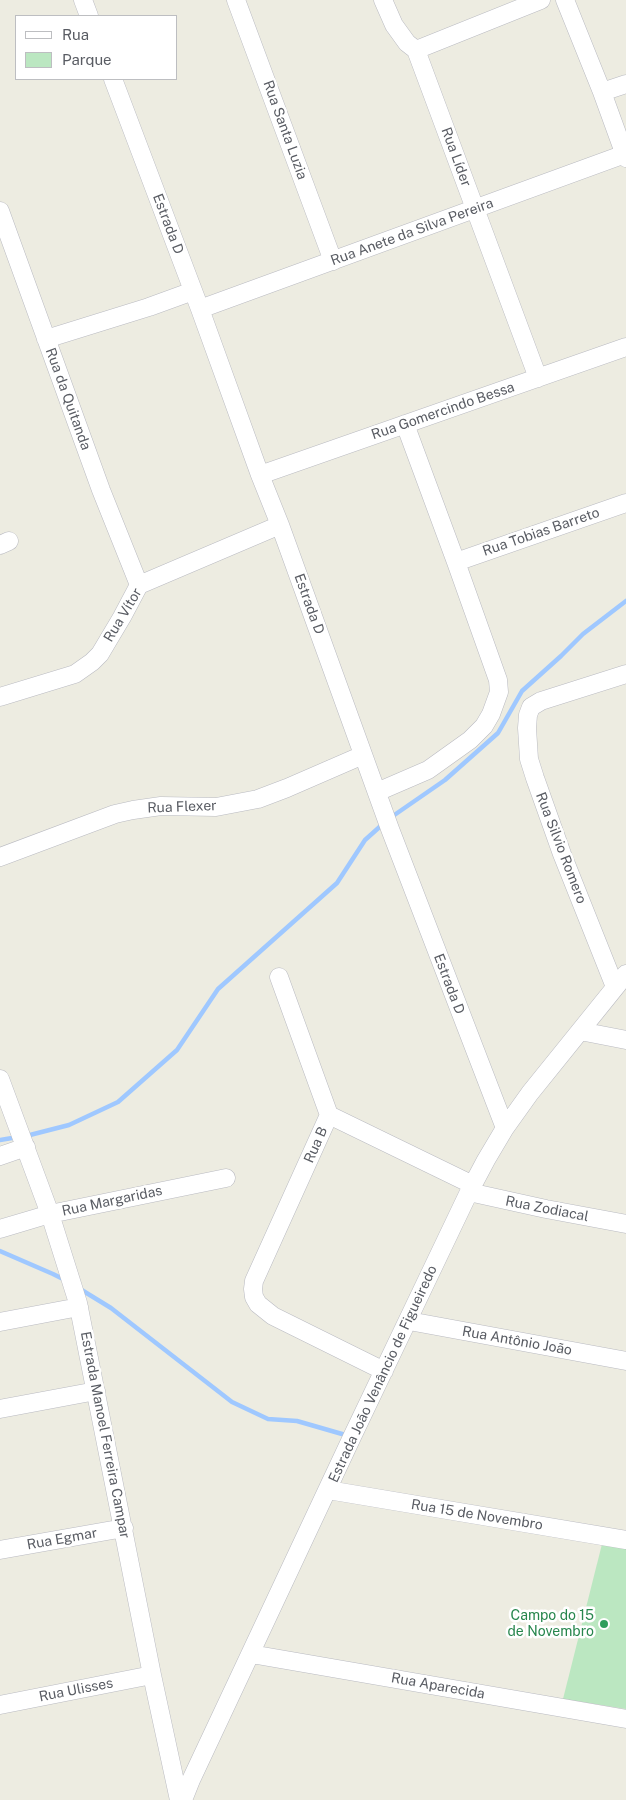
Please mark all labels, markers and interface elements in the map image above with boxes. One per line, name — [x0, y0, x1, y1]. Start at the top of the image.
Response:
legend — [15, 15, 178, 80]
text: Rua — [62, 26, 89, 43]
text: Parque — [62, 51, 112, 68]
street label: Rua Santa Luzia — [259, 78, 311, 182]
street label: Rua Líder — [438, 125, 474, 189]
street label: Estrada D — [149, 192, 187, 256]
street label: Rua Anete da Silva Pereira — [328, 195, 496, 269]
street label: Rua da Quitanda — [42, 346, 94, 452]
street label: Rua Gomercindo Bessa — [369, 379, 517, 443]
street label: Rua Tobias Barreto — [480, 504, 602, 560]
street label: Estrada D — [290, 571, 328, 637]
street label: Rua Vítor — [100, 585, 146, 645]
street label: Rua Silvio Romero — [532, 790, 590, 906]
street label: Rua Flexer — [147, 797, 217, 817]
street label: Estrada D — [430, 952, 468, 1016]
street label: Rua B — [301, 1124, 331, 1166]
street label: Rua Margaridas — [60, 1182, 164, 1220]
street label: Rua Zodiacal — [504, 1193, 590, 1225]
street label: Estrada João Venâncio de Figueiredo — [325, 1263, 441, 1485]
street label: Rua Antônio João — [461, 1323, 573, 1359]
street label: Estrada Manoel Ferreira Campar — [77, 1330, 133, 1540]
street label: Rua 15 de Novembro — [410, 1496, 544, 1534]
street label: Rua Egmar — [26, 1525, 98, 1553]
place label: Campo do 15 de Novembro — [507, 1608, 594, 1640]
marker: Campo do 15 de Novembro — [598, 1618, 610, 1630]
street label: Rua Aparecida — [390, 1669, 486, 1703]
street label: Rua Ulisses — [37, 1675, 115, 1705]

